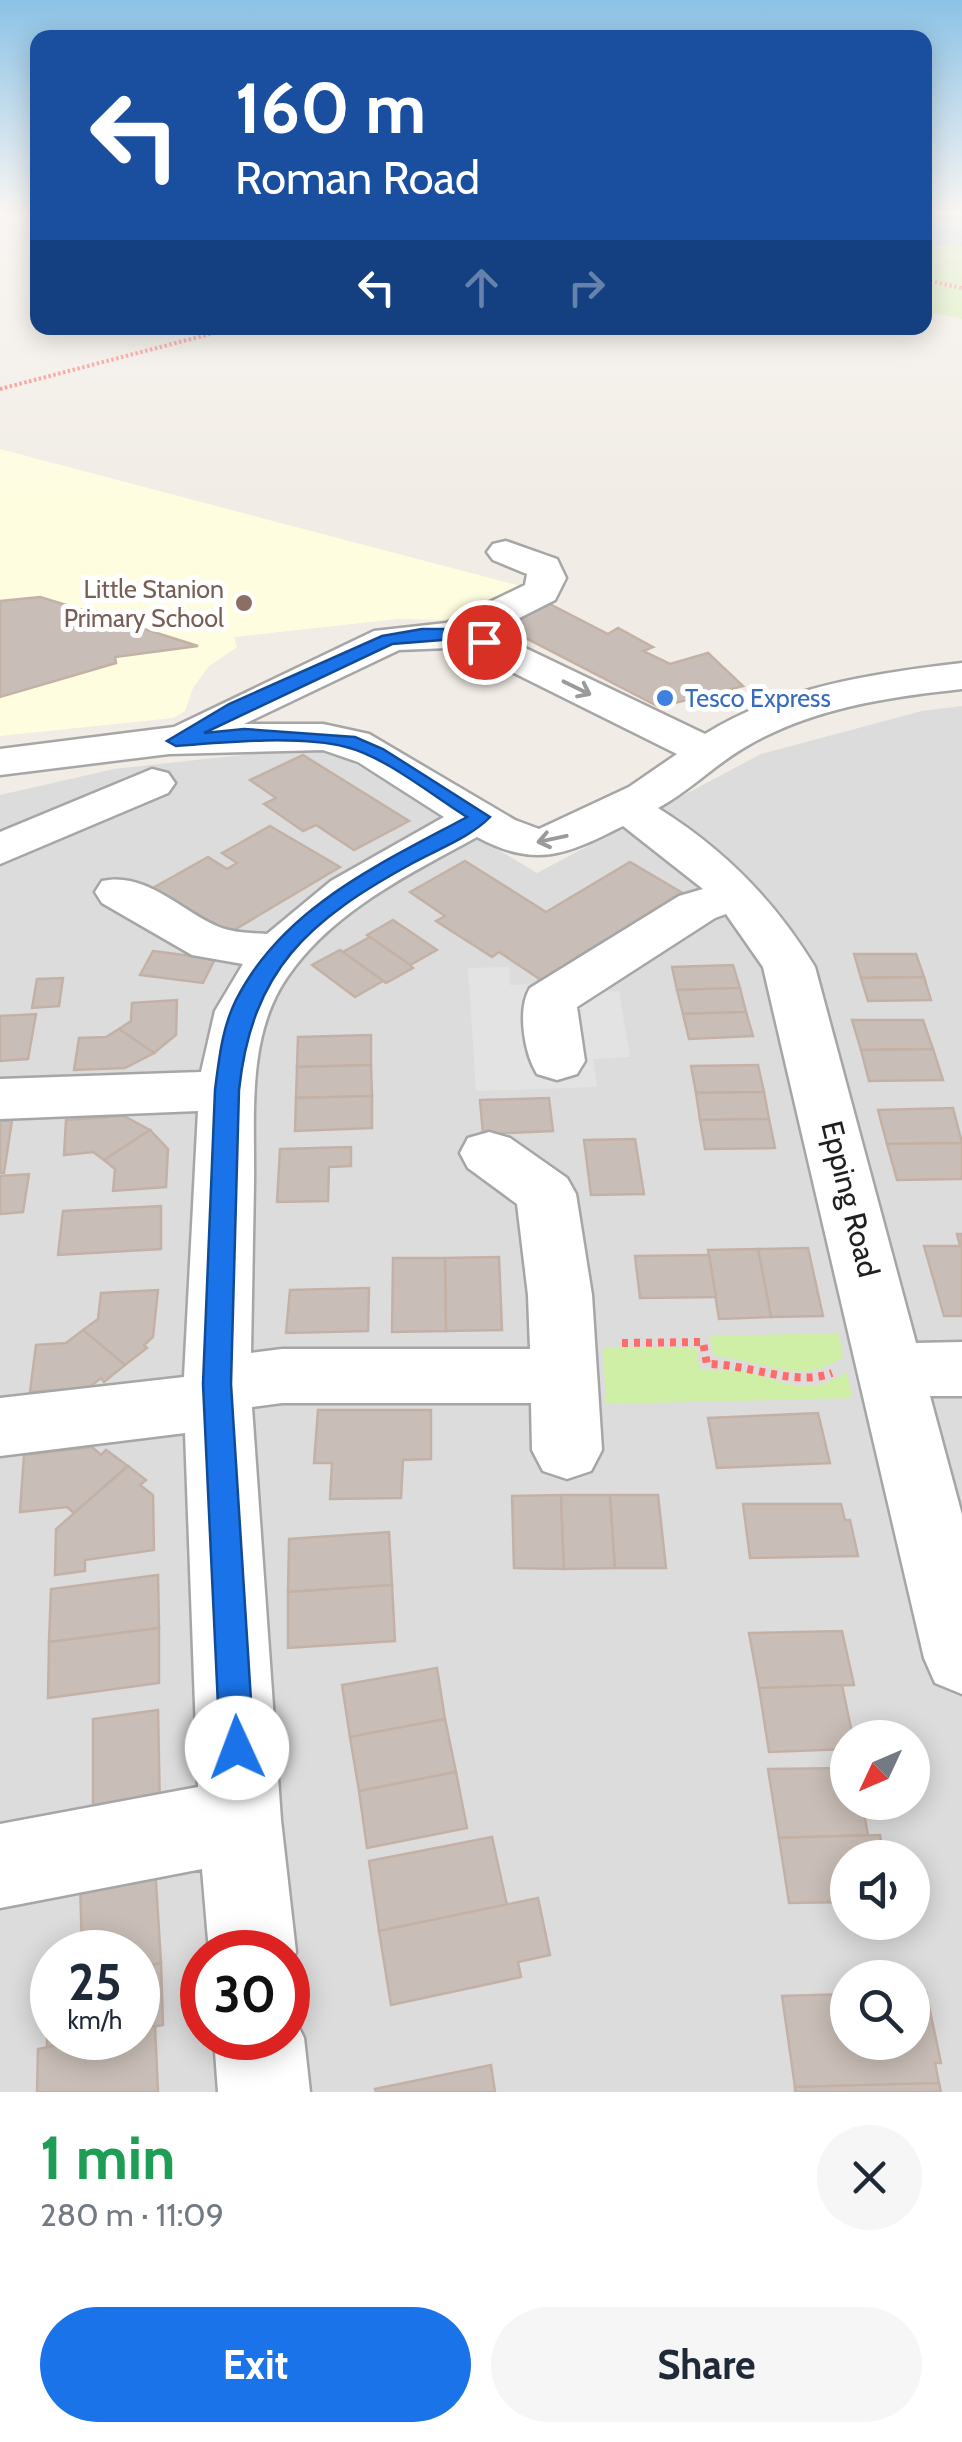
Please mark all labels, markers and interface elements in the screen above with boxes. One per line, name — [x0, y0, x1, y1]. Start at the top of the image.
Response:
text: 160 m — [235, 65, 426, 151]
icon: left — [70, 70, 200, 200]
text: Roman Road — [235, 151, 480, 205]
icon: left — [349, 260, 404, 315]
icon: ahead — [454, 260, 509, 315]
icon: right — [559, 260, 614, 315]
place label: Little Stanion Primary School — [64, 574, 224, 633]
marker: Little Stanion Primary School — [233, 592, 255, 614]
pin — [442, 600, 527, 685]
icon: arrive — [457, 615, 512, 670]
one-way arrow — [561, 680, 591, 699]
place label: Tesco Express — [685, 683, 831, 713]
marker: Tesco Express — [654, 687, 676, 709]
one-way arrow — [537, 831, 569, 849]
street label: Epping Road — [813, 1117, 888, 1281]
position arrow — [185, 1696, 289, 1800]
north arrow — [830, 1720, 930, 1820]
map controls — [830, 1720, 930, 2060]
button: sound — [830, 1840, 930, 1940]
speed limit sign: 30 — [180, 1930, 310, 2060]
text: 25 — [68, 1952, 122, 2013]
button: search — [830, 1960, 930, 2060]
text: km/h — [68, 2005, 122, 2035]
text: 1 min — [40, 2121, 175, 2194]
button: close — [817, 2125, 922, 2230]
text: 280 m · 11:09 — [40, 2195, 224, 2234]
button: Exit — [40, 2307, 471, 2422]
button: Share — [491, 2307, 922, 2422]

